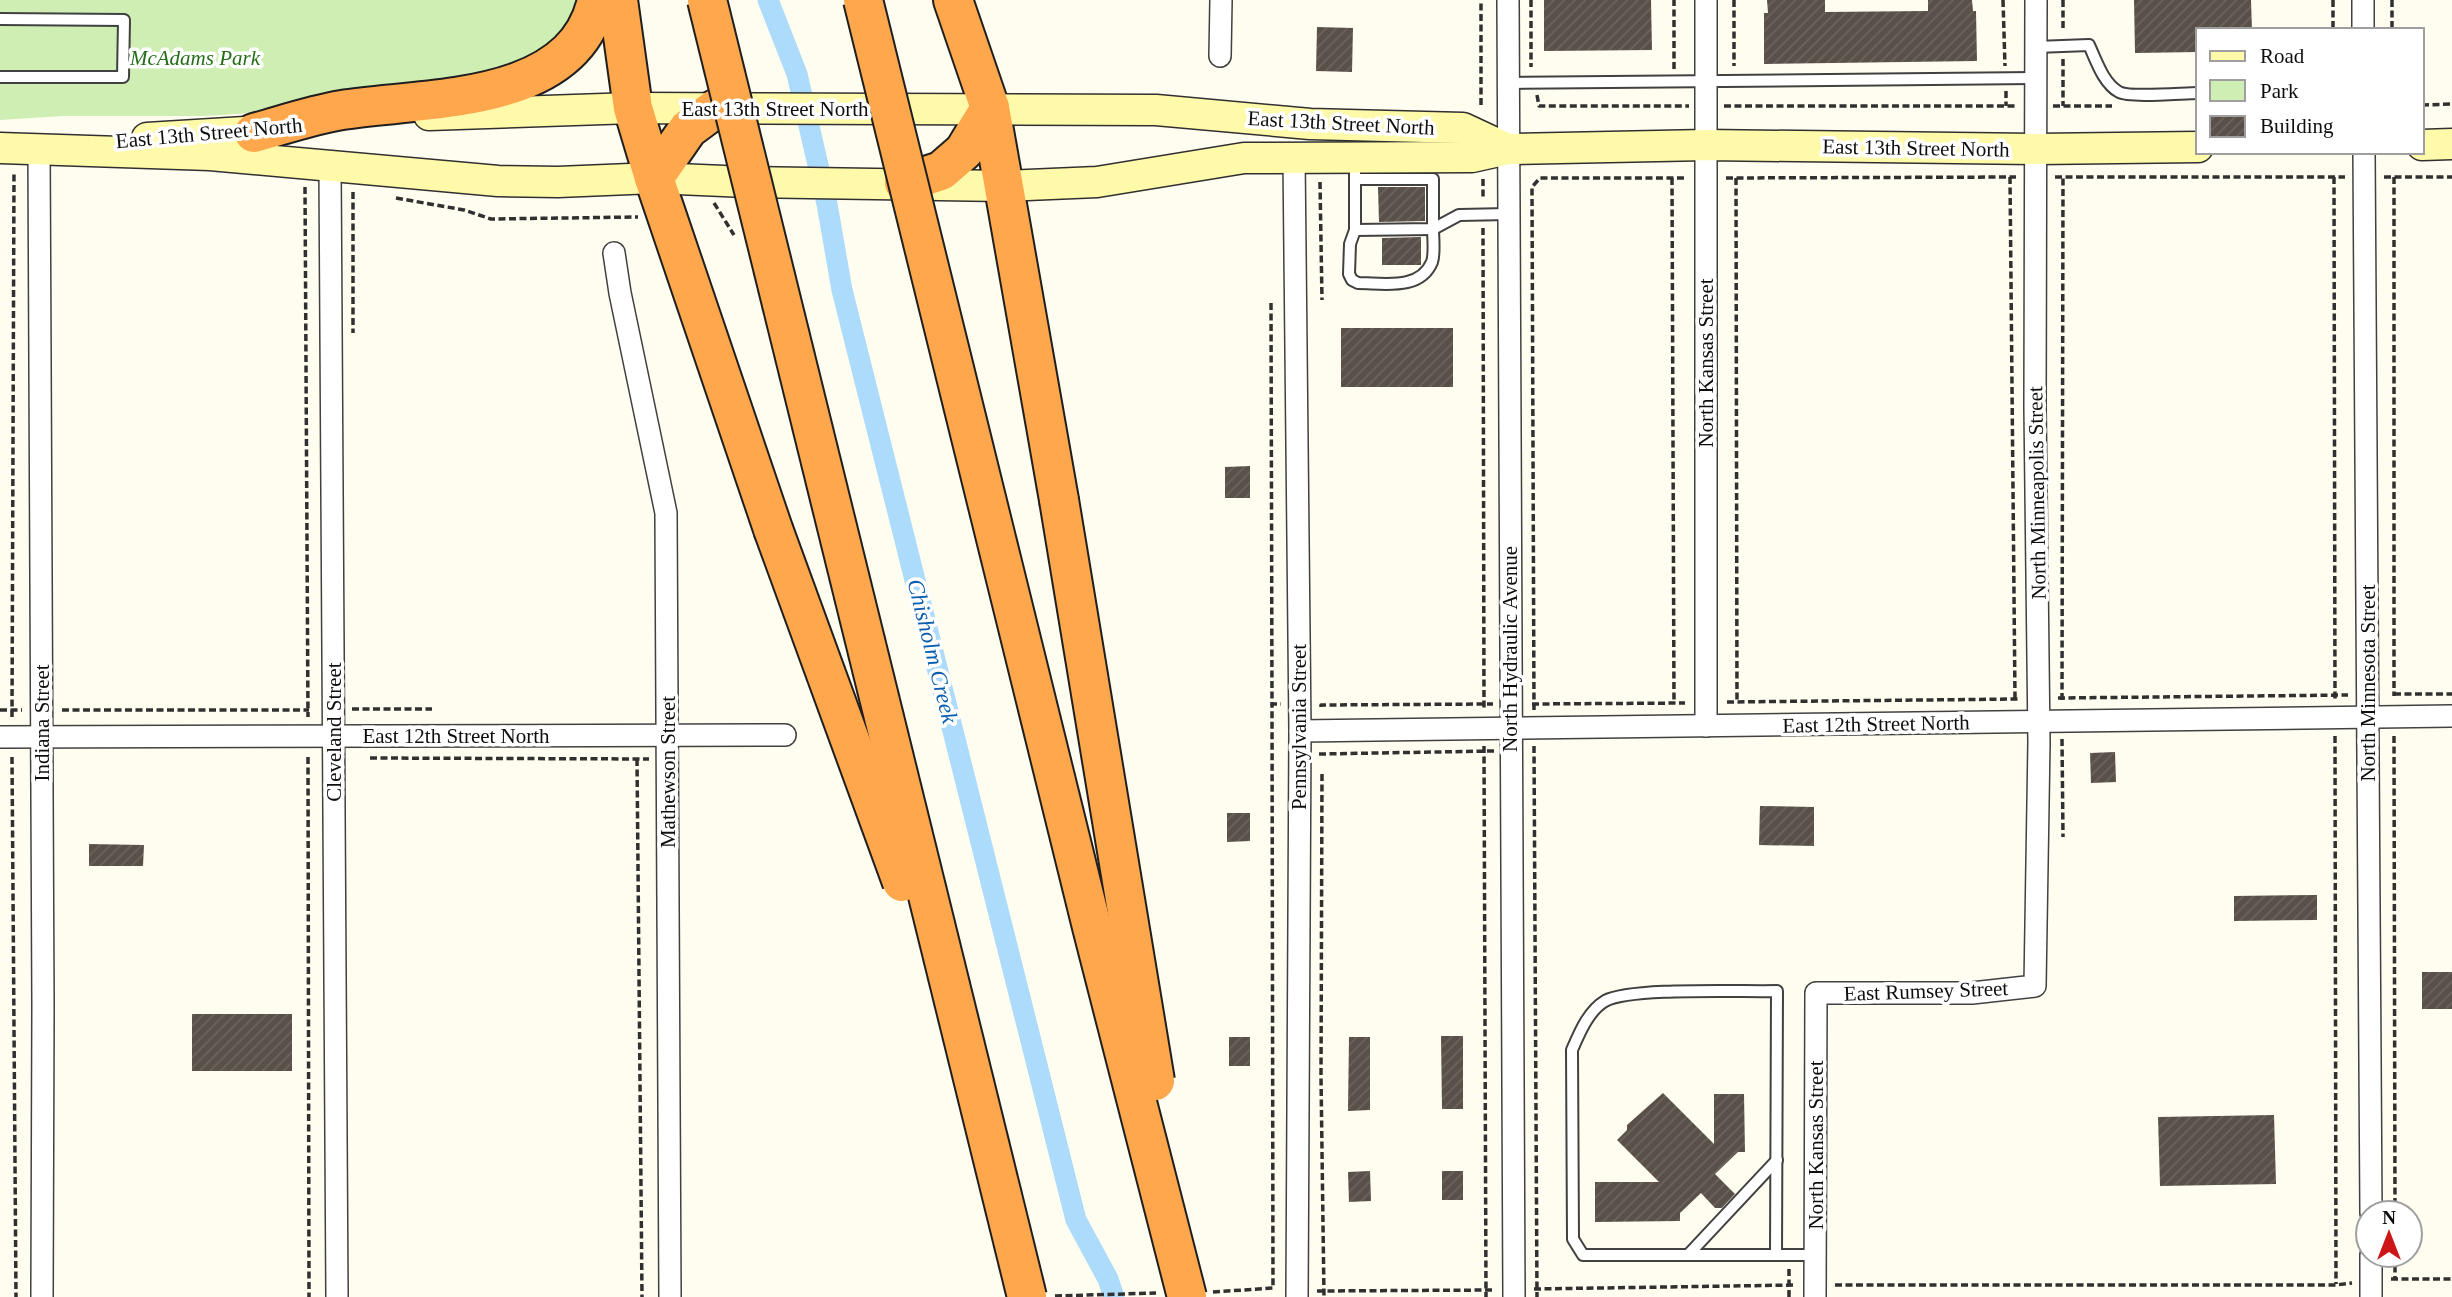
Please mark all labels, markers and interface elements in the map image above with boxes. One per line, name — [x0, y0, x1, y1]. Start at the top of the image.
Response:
legend — [2196, 28, 2424, 154]
text: Road — [2260, 44, 2305, 68]
park label: McAdams Park — [129, 46, 261, 70]
text: Park — [2260, 79, 2299, 103]
street label: East 13th Street North — [681, 97, 869, 121]
street label: East 13th Street North — [1247, 106, 1436, 140]
street label: East 13th Street North — [115, 113, 304, 153]
text: Building — [2260, 114, 2334, 138]
street label: East 13th Street North — [1822, 134, 2010, 162]
street label: North Kansas Street — [1694, 278, 1718, 448]
street label: North Minneapolis Street — [2023, 386, 2051, 600]
street label: North Hydraulic Avenue — [1498, 546, 1522, 752]
water label: Chisholm Creek — [902, 576, 963, 727]
street label: North Minnesota Street — [2356, 584, 2380, 782]
street label: Pennsylvania Street — [1287, 644, 1311, 810]
street label: Cleveland Street — [322, 662, 346, 802]
street label: Indiana Street — [30, 664, 54, 782]
street label: Mathewson Street — [656, 696, 680, 848]
street label: East 12th Street North — [1782, 710, 1970, 738]
street label: East 12th Street North — [362, 724, 550, 748]
street label: East Rumsey Street — [1843, 976, 2009, 1006]
street label: North Kansas Street — [1804, 1060, 1828, 1230]
north arrow — [2354, 1199, 2424, 1269]
text: N — [2382, 1207, 2396, 1228]

